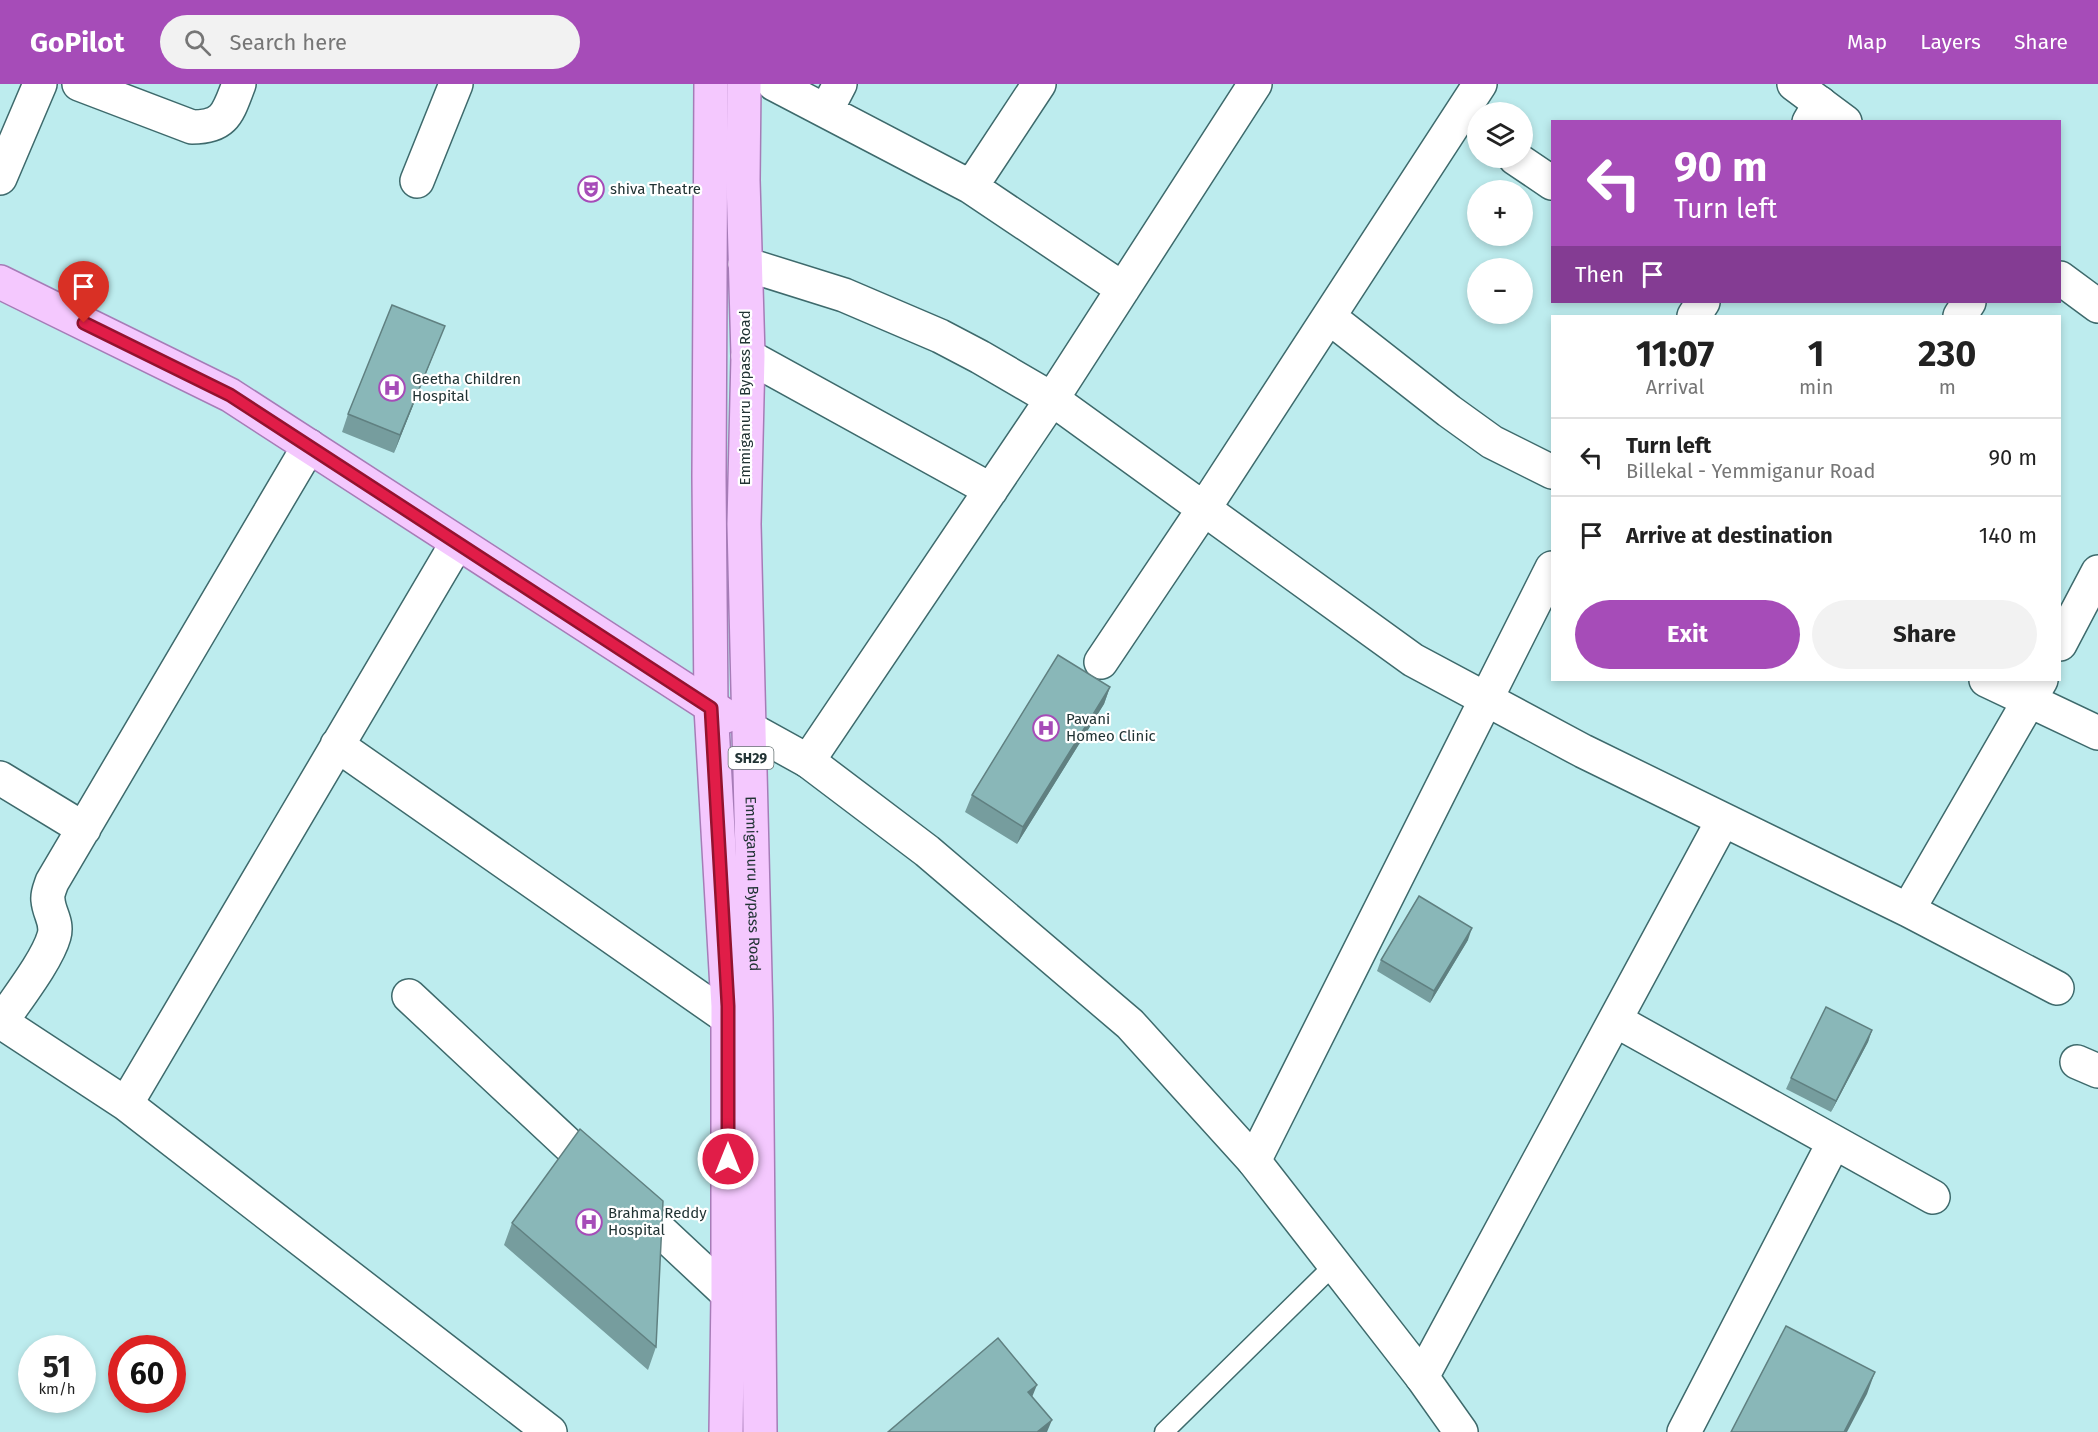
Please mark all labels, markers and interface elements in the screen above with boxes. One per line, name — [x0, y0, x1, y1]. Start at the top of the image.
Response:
search box — [160, 15, 580, 69]
text: GoPilot — [30, 26, 124, 59]
icon: search — [181, 26, 214, 59]
text: Search here — [229, 29, 347, 56]
text: Map — [1847, 29, 1887, 55]
text: Layers — [1920, 29, 1981, 55]
text: Share — [2014, 29, 2068, 55]
map controls — [1467, 102, 1533, 324]
button: layers — [1467, 102, 1533, 168]
text: 90 m — [1674, 142, 1768, 192]
icon: left — [1575, 144, 1653, 222]
theatre icon: shiva Theatre — [576, 174, 606, 204]
place label: shiva Theatre — [610, 180, 701, 198]
button: + — [1467, 180, 1533, 246]
text: Turn left — [1674, 193, 1777, 225]
button: − — [1467, 258, 1533, 324]
icon: arrive — [1636, 258, 1669, 291]
pin — [58, 261, 109, 323]
text: Then — [1575, 261, 1624, 288]
icon: arrive — [67, 270, 100, 303]
street label: Emmiganuru Bypass Road — [736, 310, 754, 486]
text: 11:07 — [1636, 332, 1714, 376]
text: 1 — [1808, 332, 1825, 376]
text: 230 — [1918, 332, 1976, 376]
place label: Geetha Children Hospital — [412, 370, 521, 405]
hospital icon: Geetha Children Hospital — [377, 373, 407, 403]
text: Arrival — [1646, 375, 1704, 399]
text: min — [1799, 375, 1833, 399]
text: m — [1939, 375, 1956, 399]
text: Turn left — [1626, 432, 1711, 459]
icon: left — [1575, 441, 1608, 474]
text: 90 m — [1988, 444, 2037, 471]
text: Billekal - Yemmiganur Road — [1626, 459, 1876, 483]
icon: arrive — [1575, 519, 1608, 552]
text: Arrive at destination — [1626, 522, 1833, 549]
text: 140 m — [1979, 522, 2037, 549]
button: Exit — [1575, 600, 1800, 669]
button: Share — [1812, 600, 2037, 669]
place label: Pavani Homeo Clinic — [1066, 710, 1156, 745]
hospital icon: Pavani Homeo Clinic — [1031, 713, 1061, 743]
road number: SH29 — [728, 747, 774, 769]
street label: Emmiganuru Bypass Road — [742, 796, 764, 972]
position arrow — [696, 1127, 760, 1191]
place label: Brahma Reddy Hospital — [608, 1204, 707, 1239]
hospital icon: Brahma Reddy Hospital — [574, 1207, 604, 1237]
speed limit sign: 60 — [108, 1335, 186, 1413]
text: 51 — [43, 1349, 71, 1385]
text: km/h — [38, 1380, 76, 1398]

